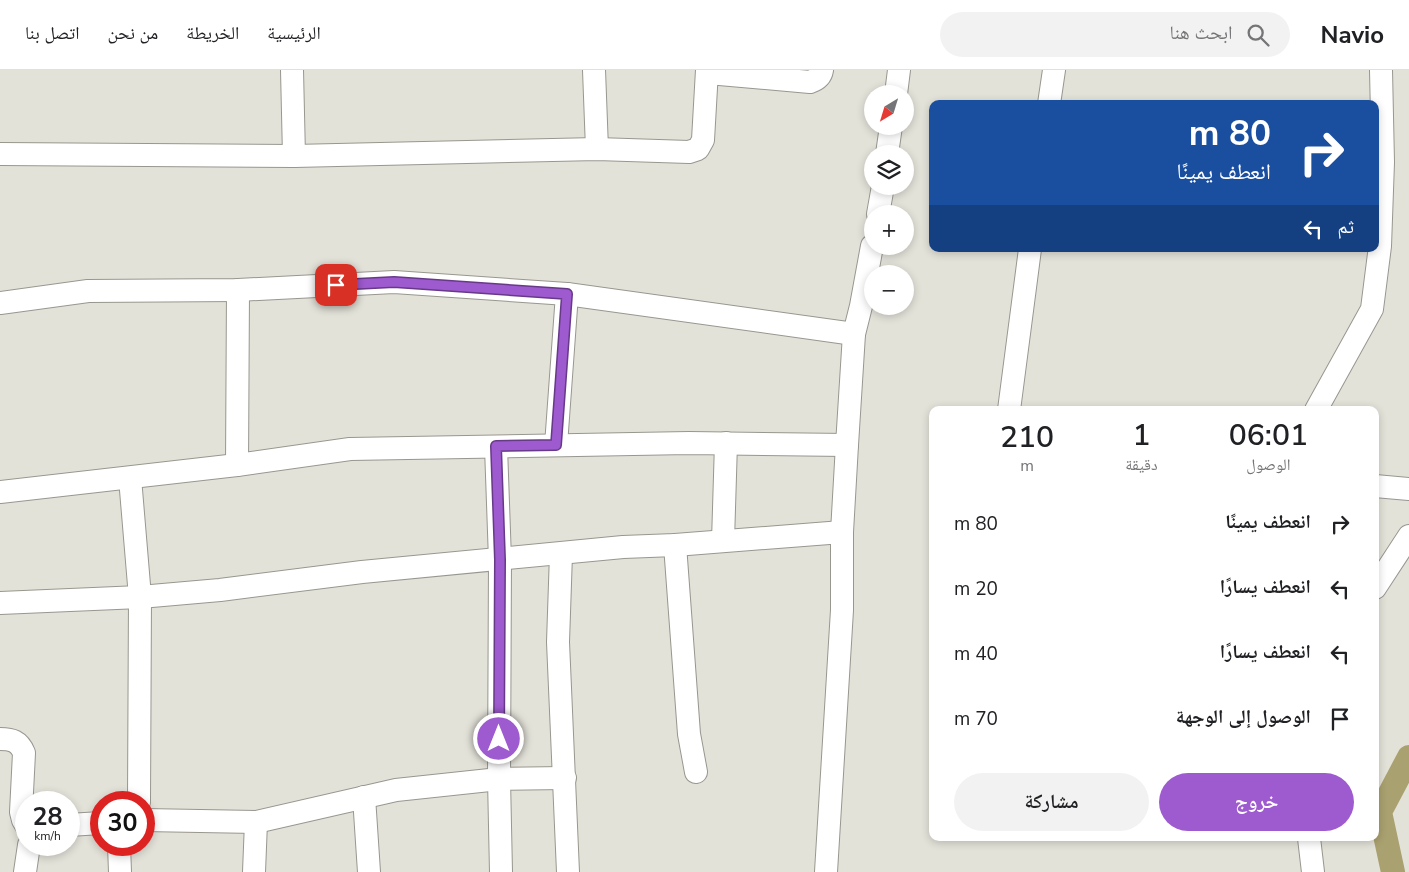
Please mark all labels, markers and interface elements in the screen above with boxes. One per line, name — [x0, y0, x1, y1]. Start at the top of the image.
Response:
search box — [940, 12, 1290, 57]
text: Navio — [1320, 19, 1384, 51]
text: ابحث هنا — [1170, 20, 1232, 46]
text: اتصل بنا — [25, 21, 80, 45]
text: من نحن — [108, 21, 158, 45]
text: الخريطة — [186, 21, 239, 45]
text: الرئيسية — [267, 21, 321, 45]
icon: search — [1244, 21, 1272, 49]
north arrow — [864, 85, 914, 135]
map controls — [864, 85, 914, 315]
text: 80 m — [1189, 110, 1271, 157]
icon: right — [1289, 120, 1354, 185]
button: layers — [864, 145, 914, 195]
text: انعطف يمينًا — [1177, 157, 1271, 187]
button: + — [864, 205, 914, 255]
text: ثم — [1337, 214, 1354, 240]
icon: left — [1299, 215, 1327, 243]
pin — [315, 264, 357, 306]
button: − — [864, 265, 914, 315]
icon: arrive — [322, 271, 350, 299]
text: 1 — [1132, 415, 1150, 456]
text: 06:01 — [1229, 415, 1308, 456]
text: 210 — [1000, 417, 1054, 458]
text: دقيقة — [1125, 454, 1158, 476]
text: الوصول — [1246, 454, 1291, 476]
text: m — [1020, 455, 1034, 477]
text: انعطف يمينًا — [1225, 509, 1311, 535]
icon: right — [1326, 510, 1354, 538]
text: 80 m — [954, 511, 998, 537]
text: انعطف يسارًا — [1220, 574, 1311, 600]
icon: left — [1326, 575, 1354, 603]
text: 20 m — [954, 576, 998, 602]
text: انعطف يسارًا — [1220, 639, 1311, 665]
icon: left — [1326, 640, 1354, 668]
text: 40 m — [954, 641, 998, 667]
text: الوصول إلى الوجهة — [1176, 704, 1311, 730]
icon: arrive — [1326, 705, 1354, 733]
text: 70 m — [954, 706, 998, 732]
position arrow — [472, 712, 524, 764]
button: مشاركة — [954, 773, 1149, 831]
button: خروج — [1159, 773, 1354, 831]
speed limit sign: 30 — [90, 791, 155, 856]
text: 28 — [32, 800, 63, 834]
text: km/h — [34, 828, 61, 844]

